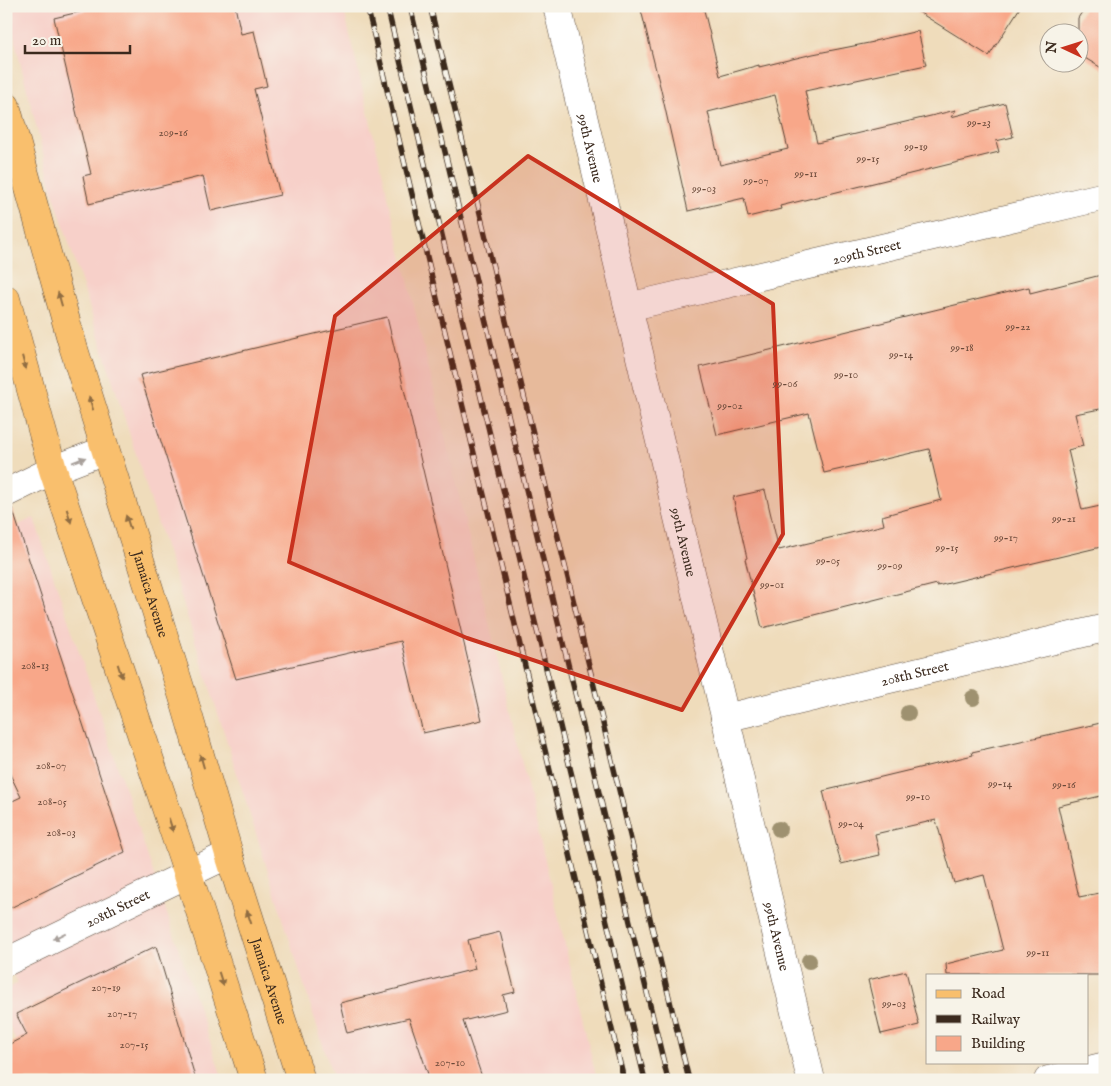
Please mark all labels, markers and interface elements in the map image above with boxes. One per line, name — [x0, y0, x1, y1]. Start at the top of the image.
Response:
scale bar — [25, 22, 130, 54]
north arrow — [1038, 22, 1088, 72]
text: 20 m — [32, 31, 62, 50]
text: N — [1043, 40, 1061, 55]
street label: 99th Avenue — [573, 111, 607, 185]
house number: 99-23 — [966, 116, 991, 130]
house number: 209-16 — [158, 126, 188, 140]
house number: 99-19 — [903, 140, 928, 154]
house number: 99-15 — [856, 152, 879, 166]
house number: 99-11 — [794, 167, 817, 181]
house number: 99-07 — [742, 174, 769, 188]
house number: 99-03 — [691, 182, 716, 196]
street label: 209th Street — [831, 236, 903, 269]
one-way arrow — [55, 292, 63, 307]
house number: 99-22 — [1004, 320, 1031, 334]
house number: 99-18 — [949, 341, 974, 355]
house number: 99-14 — [888, 348, 914, 362]
one-way arrow — [20, 355, 28, 370]
house number: 99-10 — [833, 368, 858, 382]
house number: 99-06 — [772, 377, 798, 391]
one-way arrow — [86, 396, 94, 411]
house number: 99-02 — [716, 399, 743, 413]
one-way arrow — [72, 456, 87, 464]
street label: 99th Avenue — [666, 505, 700, 579]
one-way arrow — [65, 509, 73, 524]
house number: 99-21 — [1051, 512, 1076, 526]
one-way arrow — [124, 515, 131, 530]
house number: 99-17 — [993, 531, 1018, 545]
house number: 99-15 — [935, 541, 958, 555]
street label: Jamaica Avenue — [127, 547, 172, 640]
house number: 99-05 — [815, 554, 840, 568]
house number: 99-09 — [877, 559, 903, 573]
house number: 99-01 — [759, 578, 784, 592]
street label: 208th Street — [879, 657, 951, 691]
house number: 208-13 — [21, 659, 49, 673]
one-way arrow — [117, 663, 124, 678]
one-way arrow — [198, 754, 206, 769]
house number: 208-07 — [36, 759, 66, 773]
house number: 99-14 — [987, 777, 1013, 791]
house number: 99-16 — [1051, 778, 1076, 792]
house number: 99-10 — [905, 790, 930, 804]
house number: 208-05 — [37, 795, 67, 809]
one-way arrow — [168, 817, 175, 832]
house number: 99-04 — [837, 817, 864, 831]
house number: 208-03 — [46, 826, 76, 840]
street label: 208th Street — [83, 886, 153, 932]
street label: 99th Avenue — [759, 899, 793, 973]
one-way arrow — [245, 909, 253, 924]
one-way arrow — [52, 932, 66, 940]
street label: Jamaica Avenue — [246, 934, 291, 1028]
house number: 99-11 — [1026, 946, 1049, 960]
one-way arrow — [218, 972, 225, 987]
legend — [926, 974, 1088, 1064]
house number: 207-19 — [91, 981, 121, 995]
text: Road — [971, 984, 1006, 1003]
house number: 99-03 — [881, 997, 906, 1011]
house number: 207-17 — [107, 1007, 137, 1021]
text: Railway — [971, 1010, 1021, 1029]
text: Building — [971, 1034, 1026, 1053]
house number: 207-15 — [120, 1038, 148, 1052]
house number: 207-10 — [435, 1056, 465, 1070]

